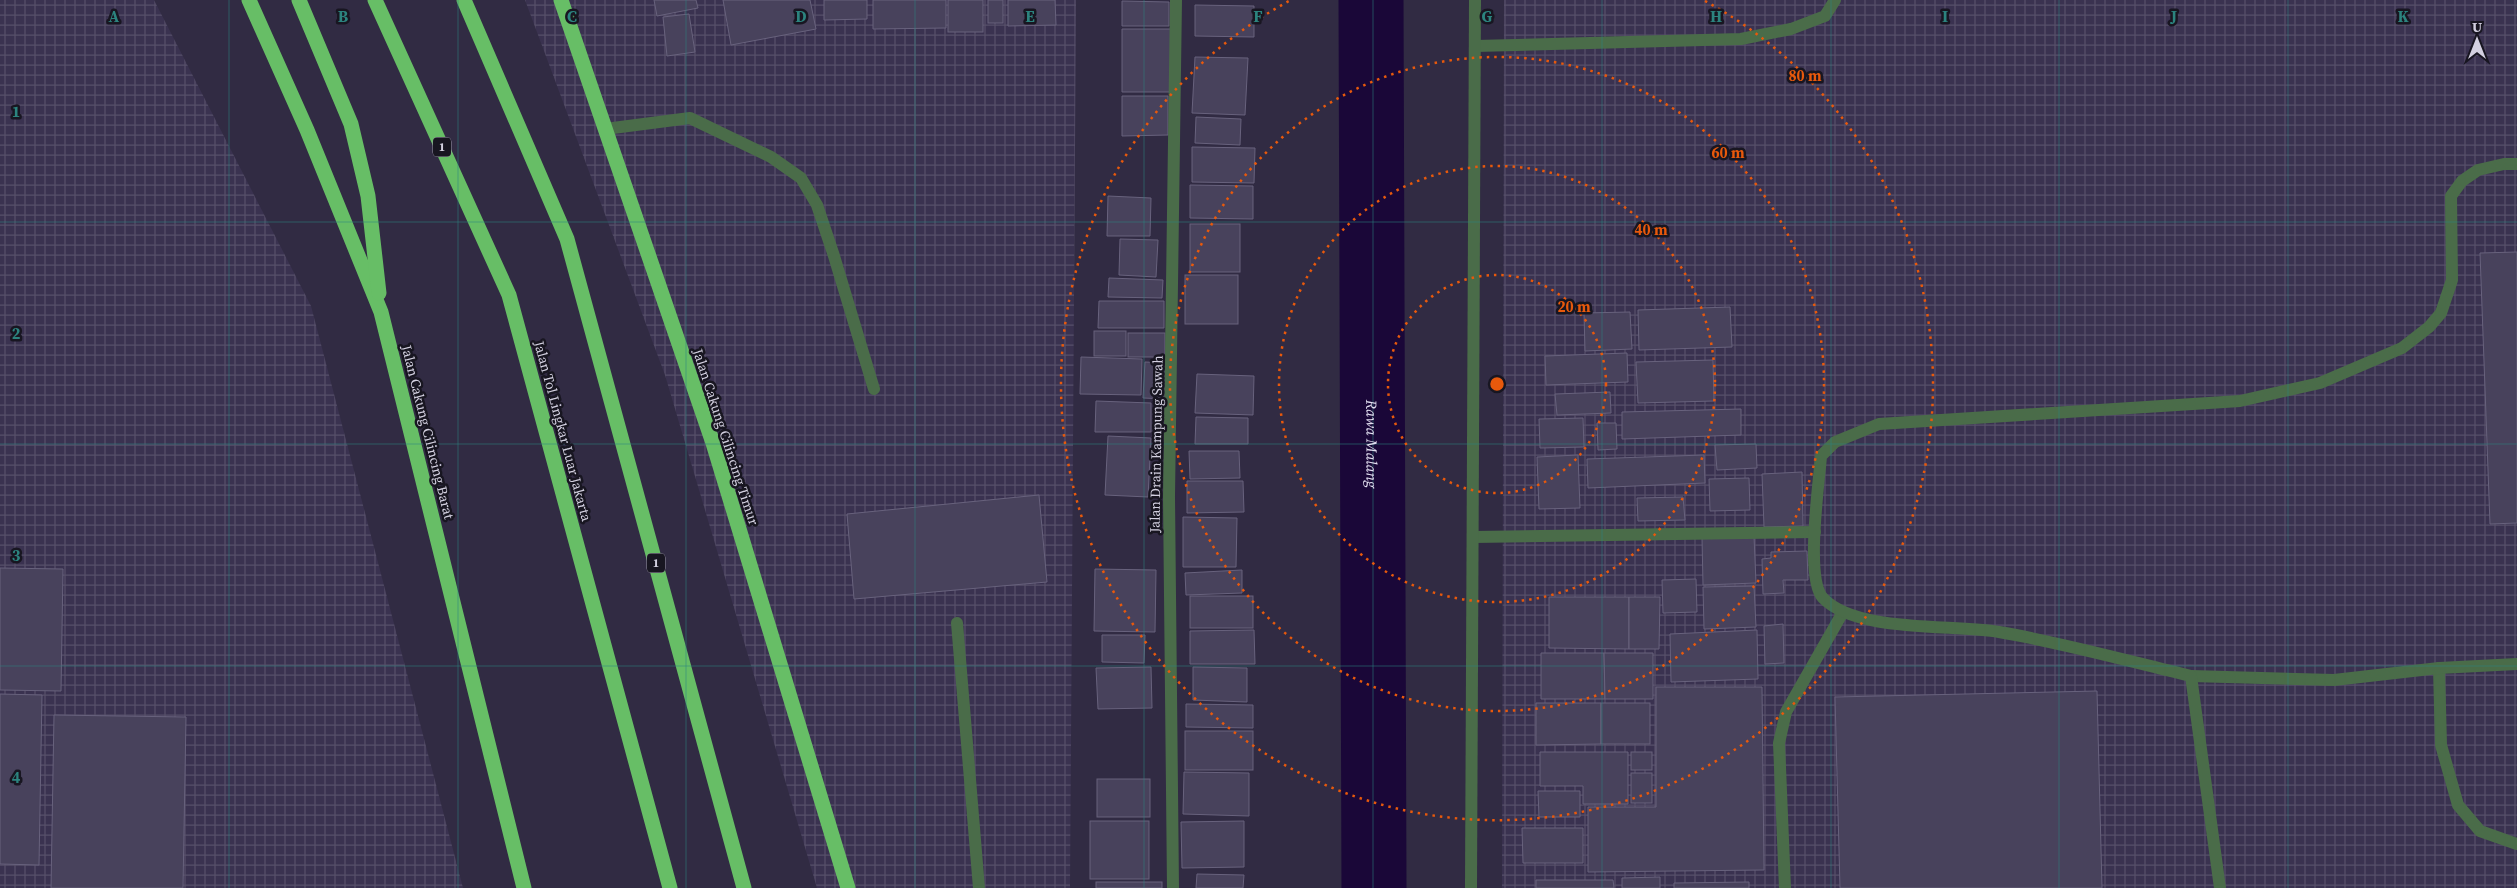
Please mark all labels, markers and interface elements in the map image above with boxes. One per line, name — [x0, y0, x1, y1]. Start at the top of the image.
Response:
text: A — [109, 5, 120, 27]
text: B — [338, 5, 349, 27]
text: C — [567, 5, 577, 27]
text: D — [795, 5, 807, 27]
text: E — [1025, 5, 1035, 27]
text: F — [1253, 5, 1263, 27]
text: G — [1482, 5, 1493, 27]
text: H — [1710, 5, 1722, 27]
text: I — [1942, 5, 1948, 27]
text: J — [2170, 5, 2177, 27]
text: K — [2397, 5, 2409, 27]
north arrow — [2452, 15, 2502, 65]
text: U — [2472, 17, 2482, 37]
text: 80 m — [1788, 65, 1822, 86]
text: 1 — [12, 100, 20, 122]
road number: 1 — [433, 138, 451, 156]
text: 60 m — [1711, 142, 1745, 163]
text: 40 m — [1634, 219, 1668, 240]
text: 20 m — [1557, 296, 1591, 317]
text: 2 — [12, 322, 21, 344]
street label: Jalan Tol Lingkar Luar Jakarta — [529, 338, 597, 524]
street label: Jalan Cakung Cilincing Barat — [396, 342, 459, 522]
street label: Jalan Cakung Cilincing Timur — [688, 345, 764, 528]
street label: Jalan Drain Kampung Sawah — [1144, 355, 1168, 534]
centre of rings — [1488, 375, 1506, 393]
water label: Rawa Malang — [1362, 399, 1383, 489]
text: 3 — [12, 544, 21, 566]
road number: 1 — [647, 554, 665, 572]
text: 4 — [12, 766, 21, 788]

